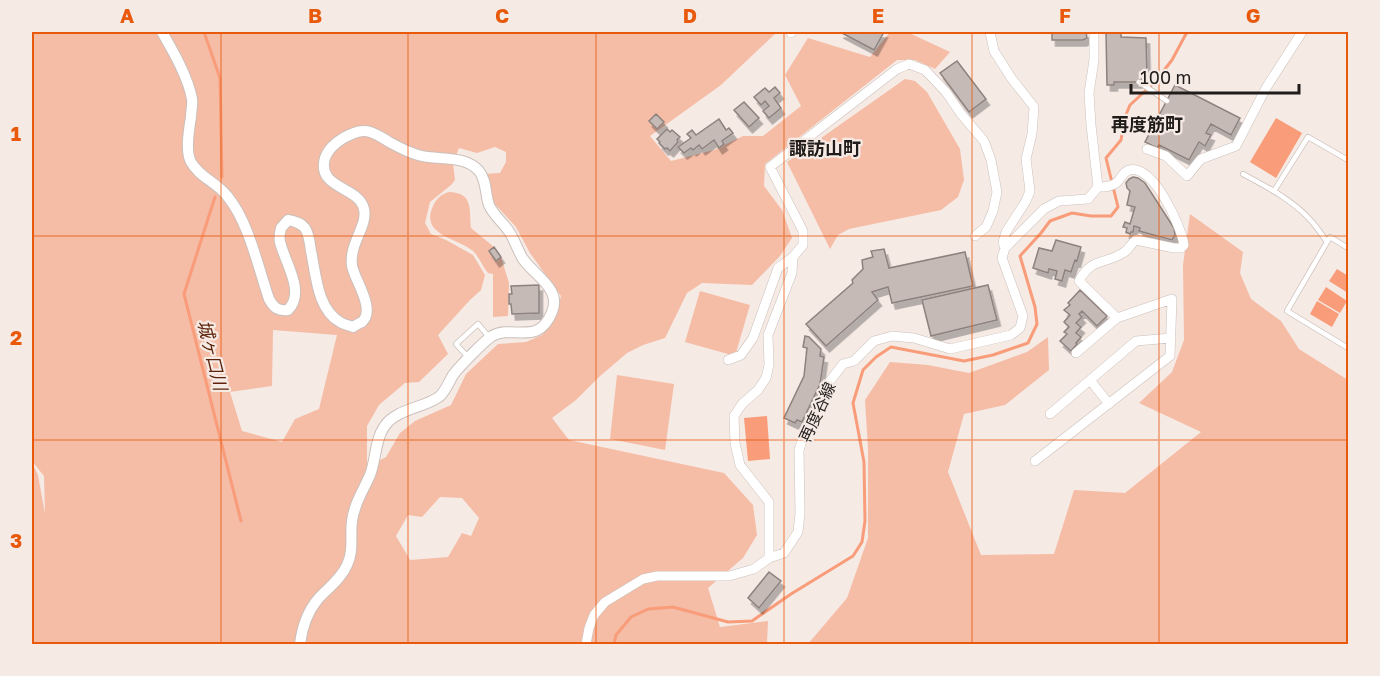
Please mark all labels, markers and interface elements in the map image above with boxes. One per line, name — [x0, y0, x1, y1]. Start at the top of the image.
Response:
text: A — [120, 3, 134, 27]
text: B — [308, 3, 322, 27]
text: C — [495, 3, 509, 27]
text: D — [683, 3, 697, 27]
text: E — [872, 3, 884, 27]
text: F — [1059, 3, 1071, 27]
text: G — [1246, 3, 1260, 27]
scale bar — [1131, 57, 1299, 95]
text: 100 m — [1140, 66, 1191, 88]
district label: 再度筋町 — [1111, 113, 1183, 135]
text: 1 — [11, 121, 21, 145]
district label: 諏訪山町 — [789, 137, 861, 159]
water label: 城ヶ口川 — [194, 317, 233, 395]
text: 2 — [10, 325, 22, 349]
street label: 再度谷線 — [794, 379, 840, 445]
text: 3 — [10, 528, 22, 552]

